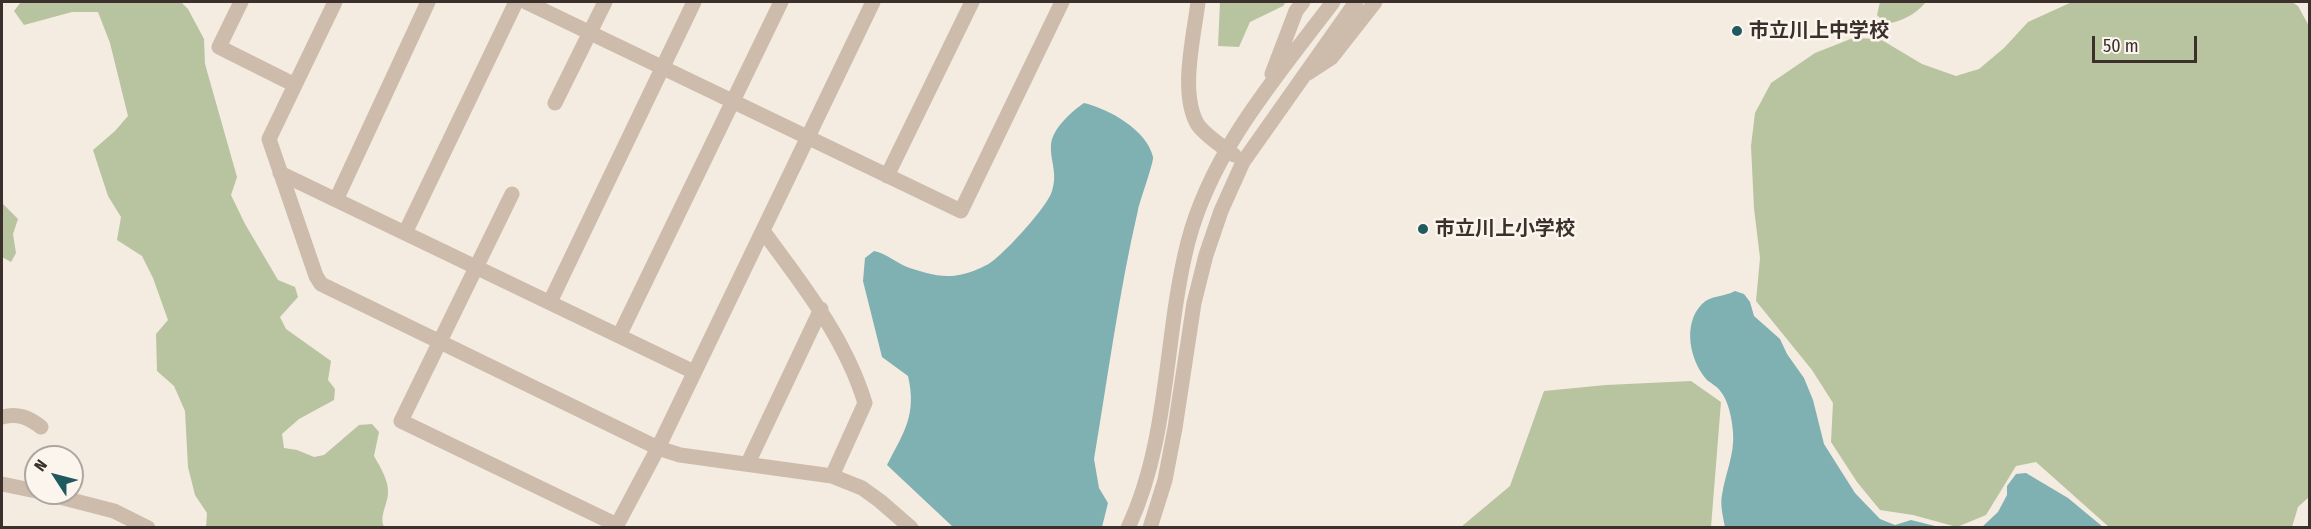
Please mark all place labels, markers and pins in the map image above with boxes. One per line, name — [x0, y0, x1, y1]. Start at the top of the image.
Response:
place label: 市立川上中学校 — [1749, 19, 1889, 43]
marker: 市立川上中学校 — [1730, 24, 1744, 38]
place label: 市立川上小学校 — [1435, 217, 1575, 241]
marker: 市立川上小学校 — [1416, 222, 1430, 236]

